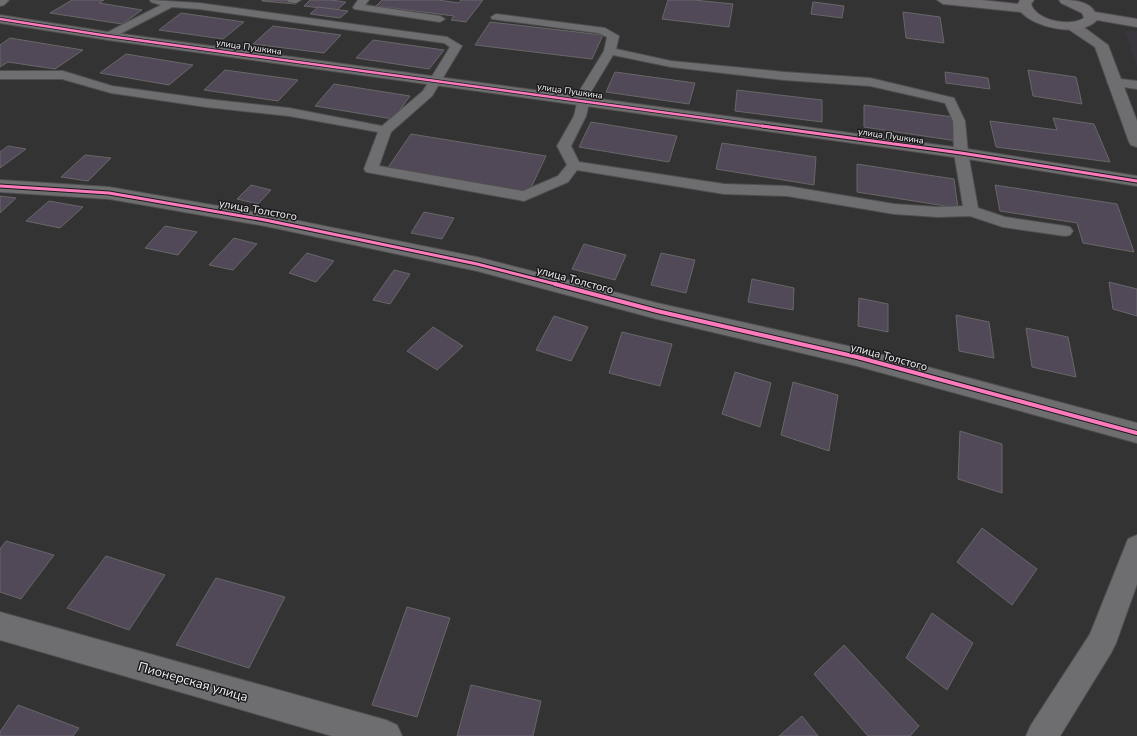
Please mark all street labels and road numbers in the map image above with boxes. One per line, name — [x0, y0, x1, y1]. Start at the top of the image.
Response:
street label: улица Пушкина — [215, 36, 283, 58]
street label: улица Пушкина — [536, 80, 604, 102]
street label: улица Пушкина — [857, 125, 925, 147]
street label: улица Толстого — [218, 196, 298, 224]
street label: улица Толстого — [535, 263, 615, 297]
street label: улица Толстого — [849, 340, 929, 374]
street label: Пионерская улица — [136, 658, 250, 706]

